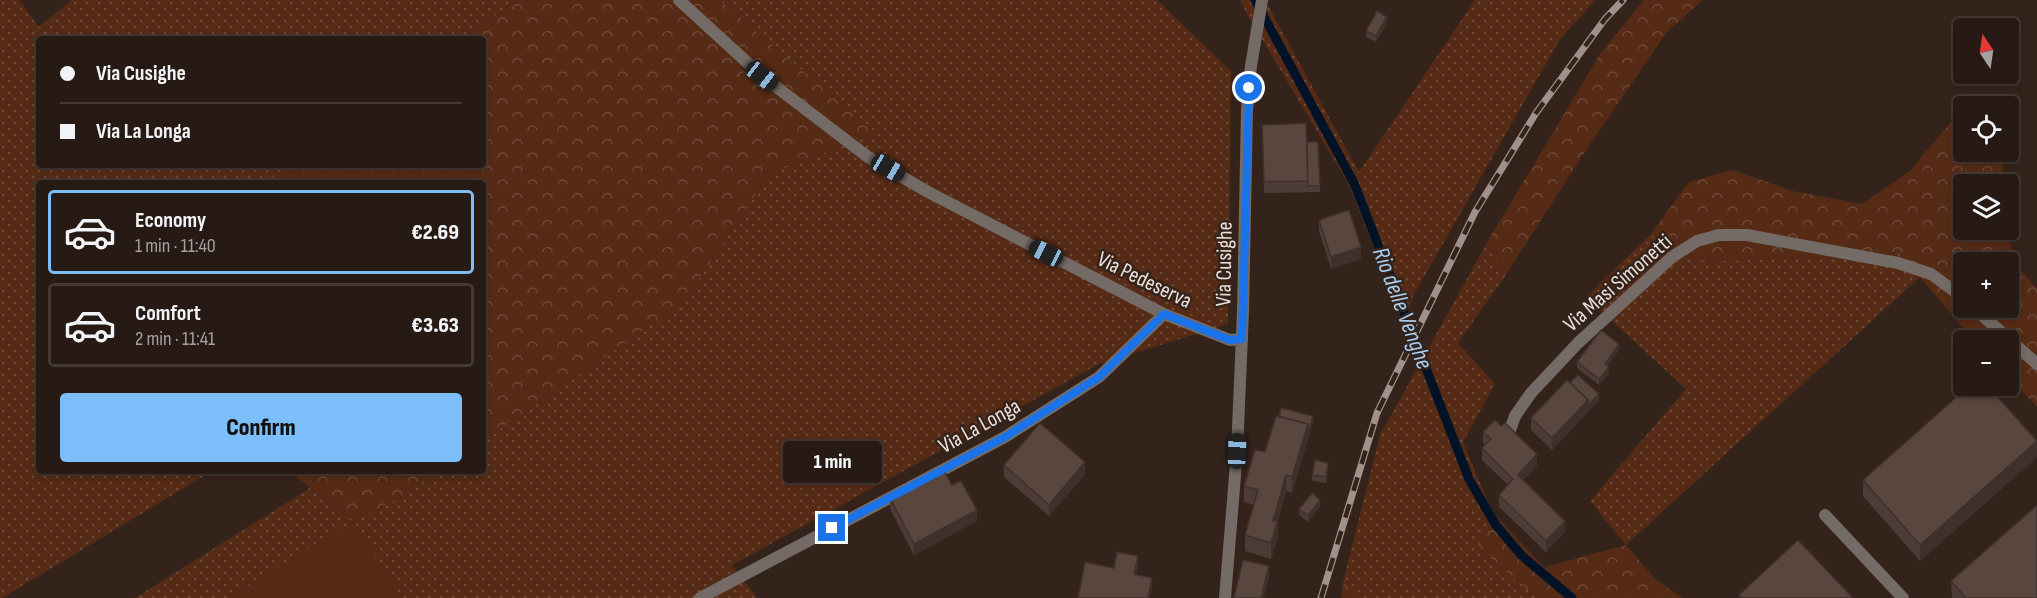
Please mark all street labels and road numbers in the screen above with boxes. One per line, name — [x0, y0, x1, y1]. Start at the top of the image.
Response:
street label: Via Cusighe — [1210, 221, 1239, 307]
street label: Via Masi Simonetti — [1558, 229, 1678, 338]
street label: Via Pedeserva — [1093, 246, 1196, 315]
street label: Via La Longa — [934, 393, 1025, 460]

